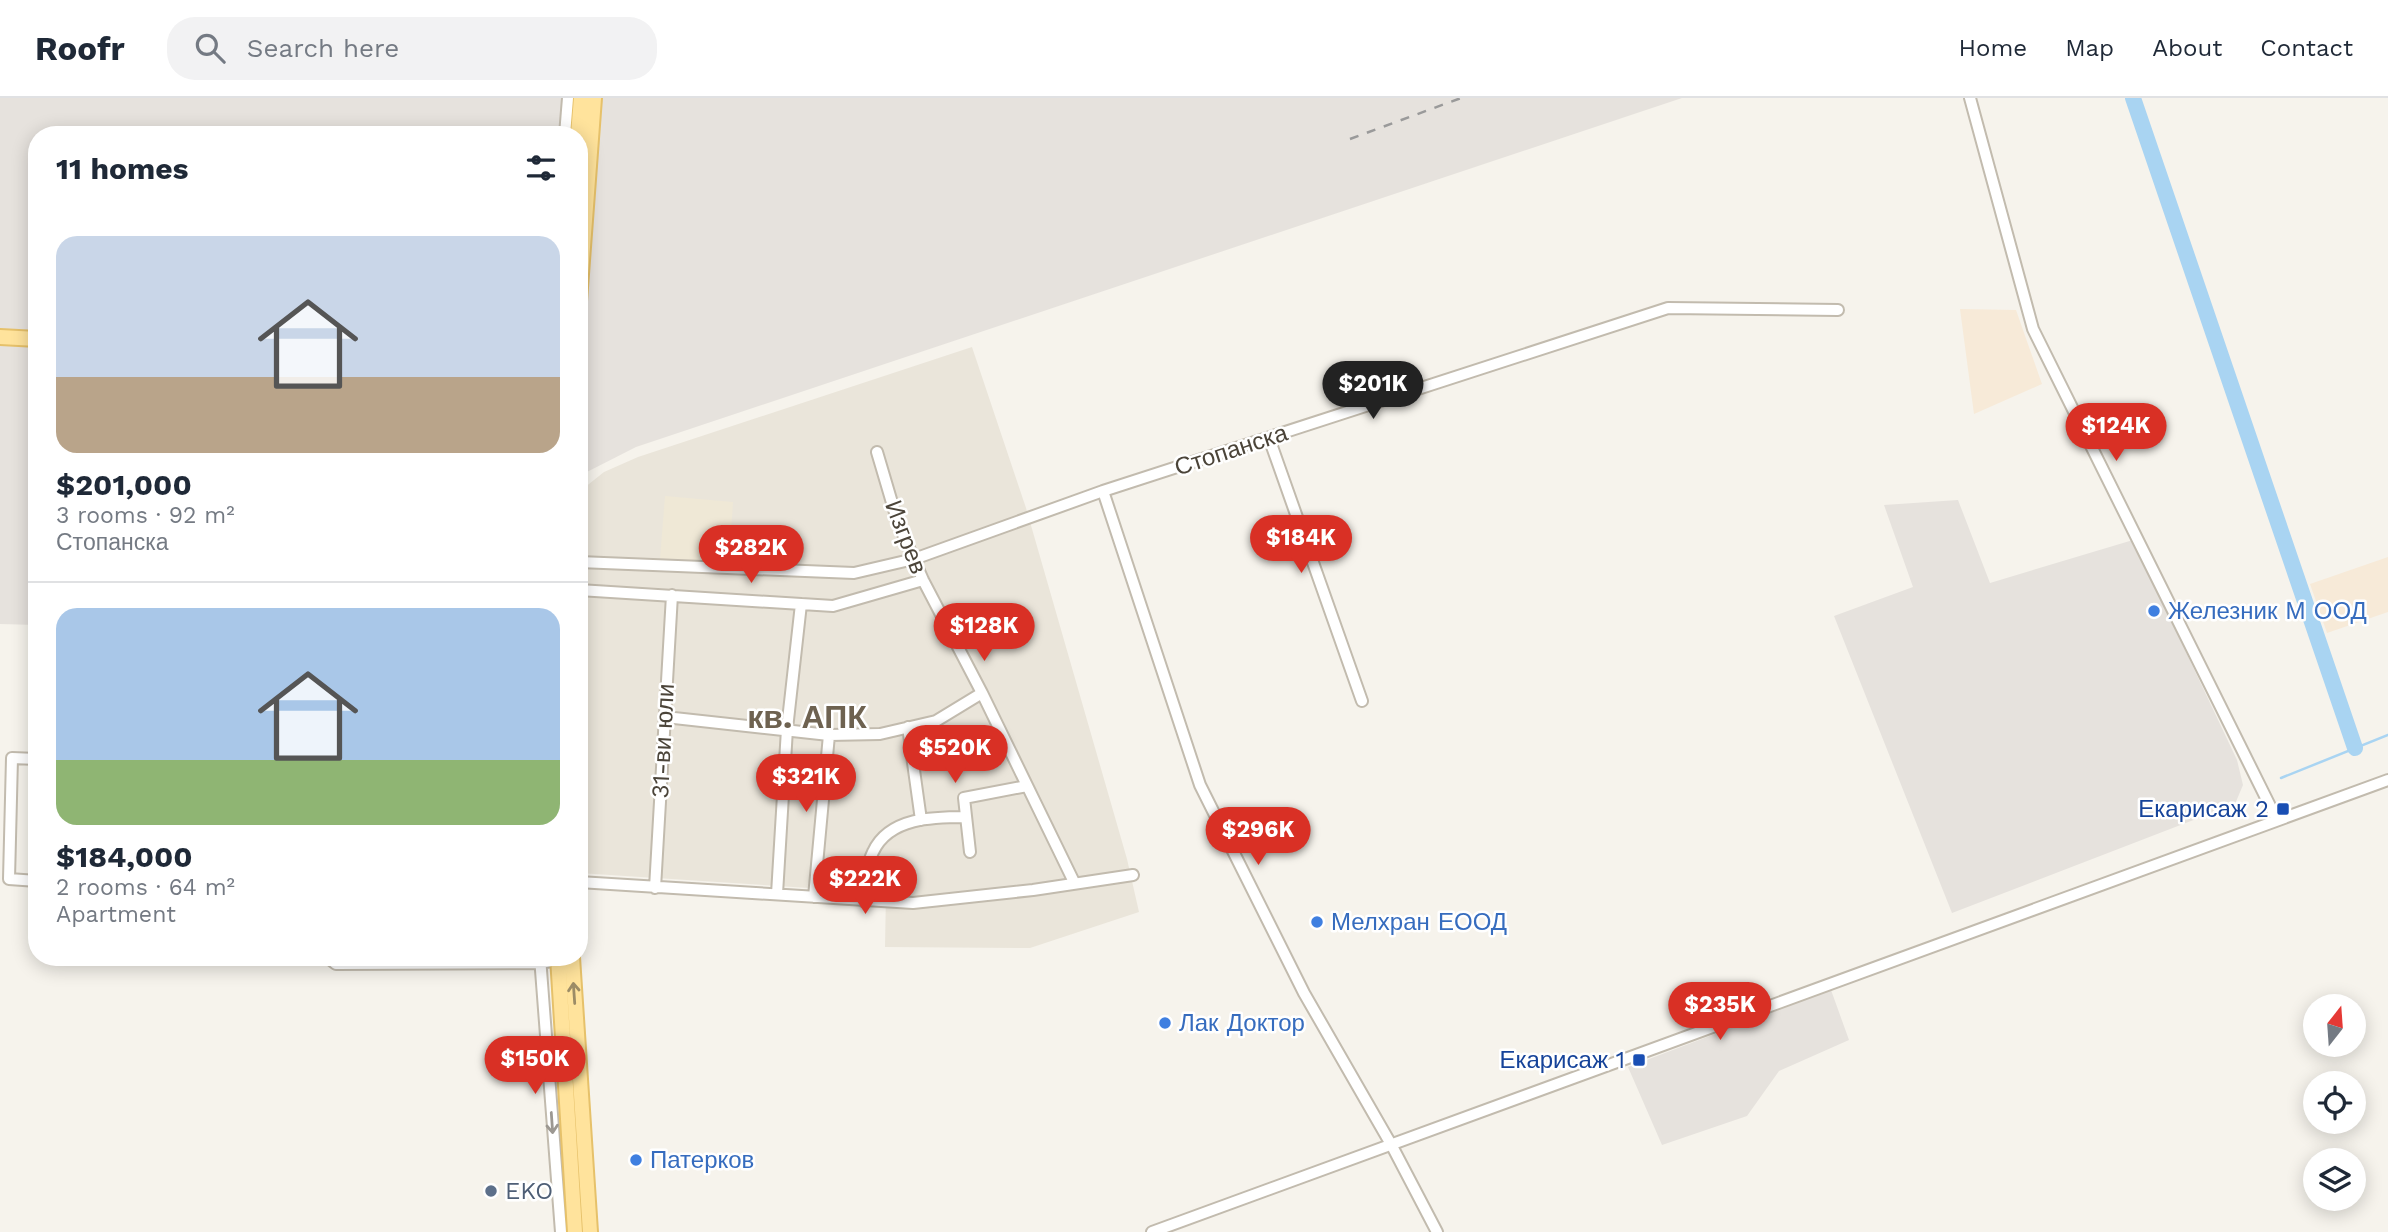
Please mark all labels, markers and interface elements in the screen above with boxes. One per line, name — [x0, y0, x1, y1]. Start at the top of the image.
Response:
search box — [167, 17, 657, 80]
text: Roofr — [35, 29, 125, 68]
icon: search — [191, 29, 229, 67]
text: Search here — [247, 33, 399, 63]
text: Home — [1959, 34, 2027, 62]
text: Map — [2065, 34, 2114, 62]
text: About — [2152, 34, 2222, 62]
text: Contact — [2260, 34, 2353, 62]
icon: filters — [522, 149, 560, 187]
text: 11 homes — [56, 151, 189, 186]
icon: home — [245, 281, 371, 407]
pin: $201K — [1324, 362, 1422, 421]
text: $201K — [1338, 370, 1408, 397]
pin: $124K — [2067, 404, 2165, 463]
text: $124K — [2082, 412, 2150, 439]
street label: Стопанска — [1171, 418, 1292, 481]
text: $201,000 — [56, 467, 192, 502]
street label: Изгрев — [879, 496, 933, 578]
text: 3 rooms · 92 m² — [56, 502, 235, 529]
pin: $184K — [1252, 516, 1350, 575]
text: $184K — [1266, 524, 1336, 551]
pin: $282K — [702, 526, 800, 585]
text: Стопанска — [56, 529, 168, 556]
text: $282K — [715, 534, 787, 561]
place label: Железник М ООД — [2168, 597, 2367, 625]
pin: $128K — [935, 603, 1033, 663]
marker: Железник М ООД — [2146, 603, 2162, 619]
text: $128K — [950, 612, 1018, 639]
icon: home — [245, 653, 371, 779]
street label: 31-ви юли — [646, 683, 680, 799]
district label: кв. АПК — [747, 698, 867, 736]
pin: $520K — [906, 726, 1004, 785]
text: $520K — [919, 734, 991, 761]
pin: $321K — [757, 754, 855, 814]
text: $321K — [772, 763, 840, 790]
place label: Екарисаж 2 — [2138, 795, 2269, 823]
marker: Екарисаж 2 — [2275, 801, 2291, 817]
pin: $296K — [1209, 808, 1307, 867]
text: $296K — [1222, 816, 1294, 843]
text: $184,000 — [56, 839, 193, 874]
pin: $222K — [816, 856, 914, 916]
text: $222K — [829, 865, 901, 892]
text: 2 rooms · 64 m² — [56, 874, 235, 901]
text: Apartment — [56, 901, 176, 928]
place label: Мелхран ЕООД — [1331, 908, 1507, 936]
marker: Мелхран ЕООД — [1309, 914, 1325, 930]
one-way arrow — [567, 982, 580, 1005]
pin: $235K — [1671, 982, 1769, 1042]
text: $235K — [1684, 991, 1756, 1018]
north arrow — [2303, 994, 2366, 1057]
map controls — [2303, 994, 2366, 1211]
place label: Лак Доктор — [1179, 1009, 1305, 1037]
marker: Лак Доктор — [1157, 1015, 1173, 1031]
pin: $150K — [486, 1037, 584, 1096]
text: $150K — [501, 1045, 569, 1072]
place label: Екарисаж 1 — [1499, 1046, 1625, 1074]
marker: Екарисаж 1 — [1631, 1052, 1647, 1068]
button: locate — [2303, 1071, 2366, 1134]
one-way arrow — [546, 1111, 559, 1134]
place label: Патерков — [650, 1146, 754, 1174]
button: layers — [2303, 1148, 2366, 1211]
marker: Патерков — [628, 1152, 644, 1168]
place label: EKO — [505, 1177, 553, 1205]
marker: EKO — [483, 1183, 499, 1199]

